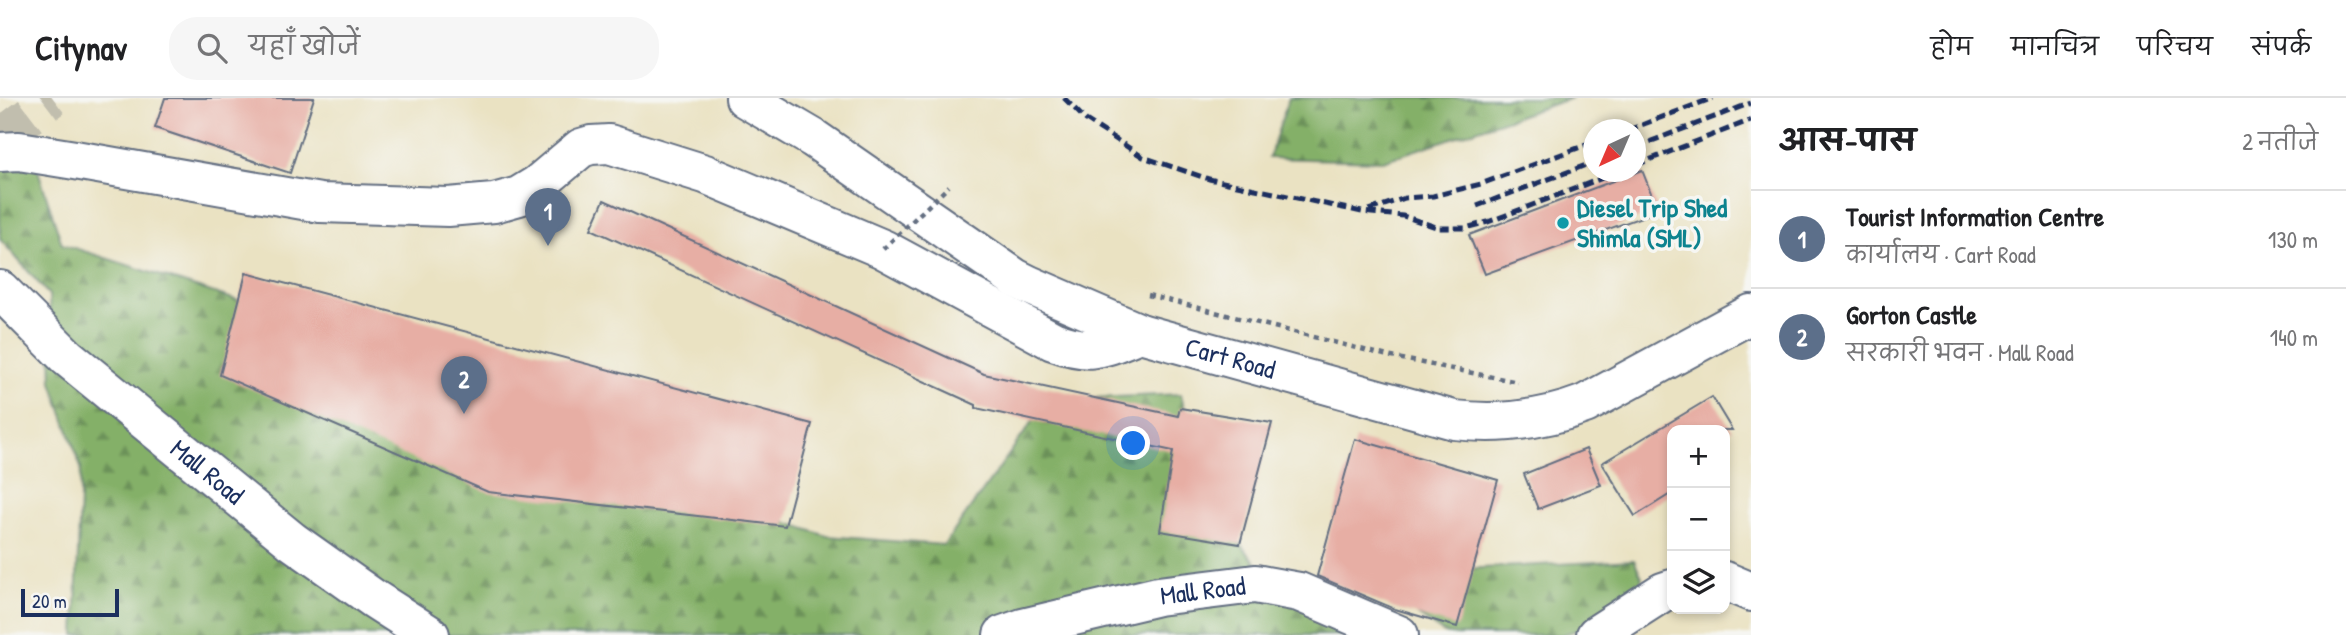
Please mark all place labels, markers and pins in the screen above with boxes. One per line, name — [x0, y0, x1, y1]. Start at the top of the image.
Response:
pin: 1 — [525, 188, 571, 246]
place label: Diesel Trip Shed Shimla (SML) — [1577, 190, 1728, 255]
marker: Diesel Trip Shed Shimla (SML) — [1555, 215, 1571, 231]
pin: 2 — [441, 356, 487, 414]

